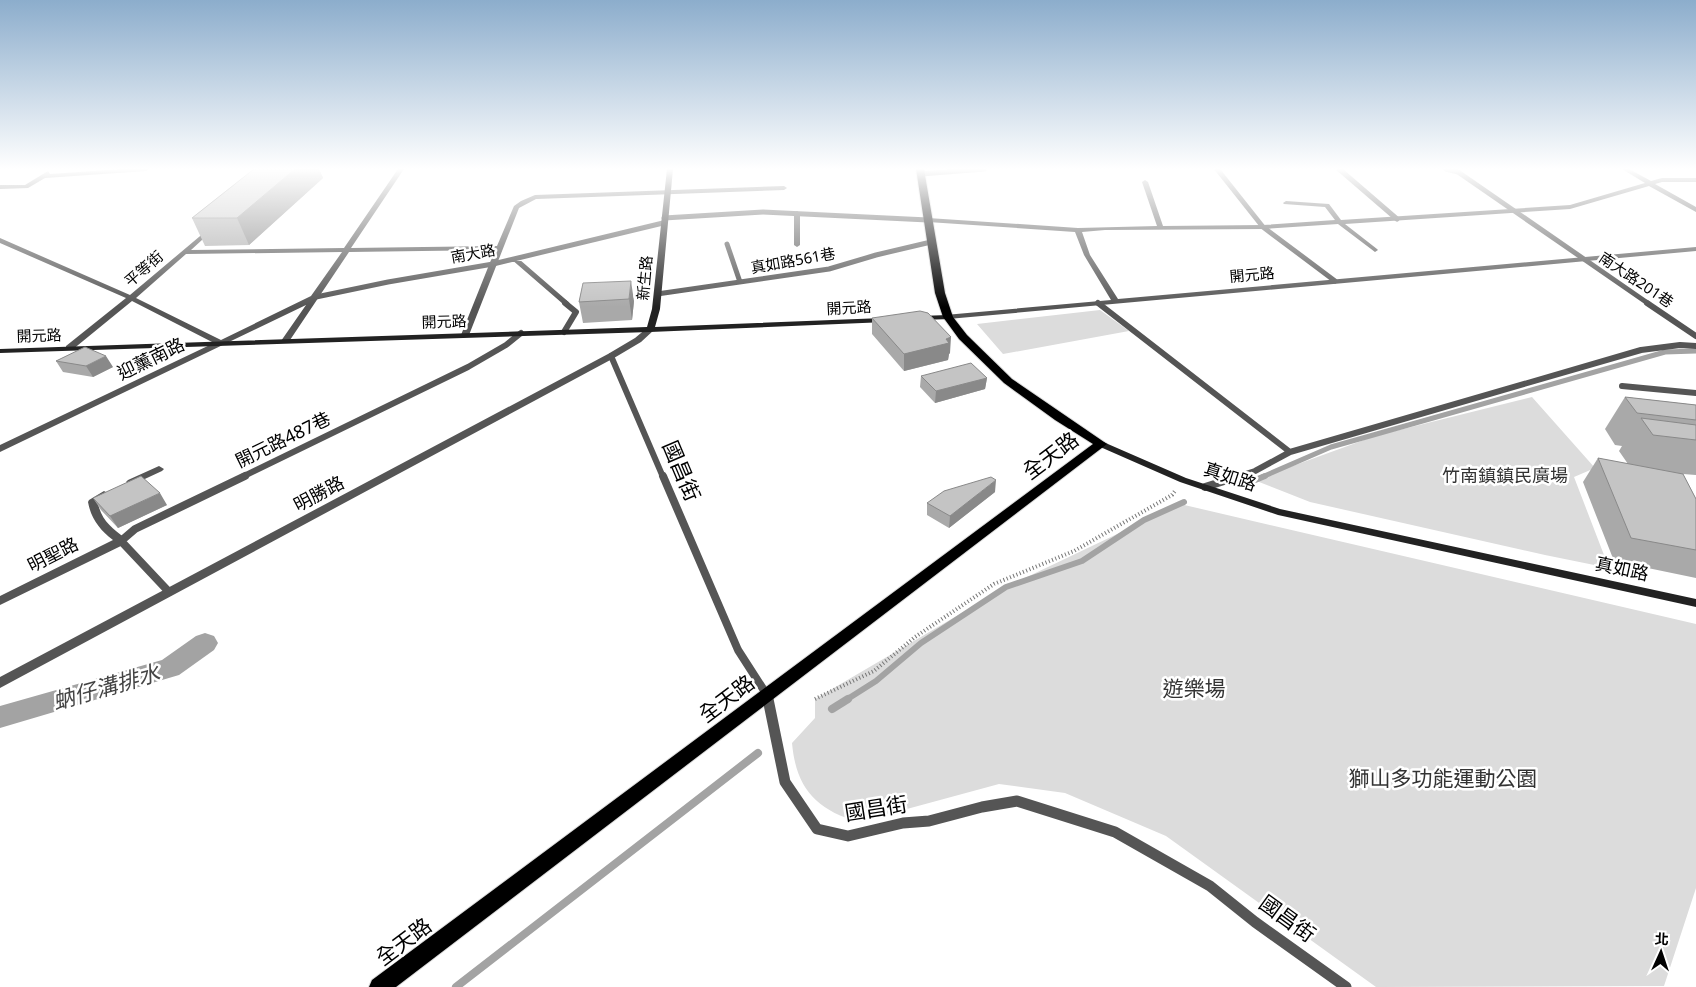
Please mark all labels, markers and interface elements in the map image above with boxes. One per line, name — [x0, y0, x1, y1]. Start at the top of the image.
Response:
street label: 南大路 — [449, 239, 497, 267]
street label: 真如路561巷 — [749, 243, 837, 277]
street label: 平等街 — [120, 246, 167, 291]
street label: 南大路201巷 — [1595, 247, 1678, 311]
street label: 新生路 — [632, 255, 656, 301]
street label: 開元路 — [1229, 262, 1275, 286]
street label: 開元路 — [826, 296, 872, 318]
street label: 開元路 — [421, 310, 467, 332]
street label: 開元路 — [16, 324, 62, 346]
street label: 迎薰南路 — [113, 332, 188, 385]
street label: 開元路487巷 — [231, 406, 334, 472]
street label: 全天路 — [1017, 425, 1084, 485]
street label: 國昌街 — [657, 436, 707, 505]
street label: 真如路 — [1201, 456, 1260, 496]
park label: 竹南鎮鎮民廣場 — [1442, 463, 1568, 487]
street label: 明勝路 — [289, 470, 348, 516]
street label: 明聖路 — [23, 531, 82, 577]
street label: 真如路 — [1593, 551, 1651, 585]
water label: 蚋仔溝排水 — [49, 656, 164, 716]
street label: 全天路 — [693, 668, 760, 728]
park label: 遊樂場 — [1163, 674, 1226, 702]
park label: 獅山多功能運動公園 — [1349, 764, 1538, 792]
street label: 國昌街 — [843, 789, 909, 827]
street label: 國昌街 — [1254, 888, 1321, 948]
street label: 全天路 — [370, 911, 437, 971]
north arrow — [1636, 927, 1686, 977]
text: 北 — [1654, 929, 1669, 948]

